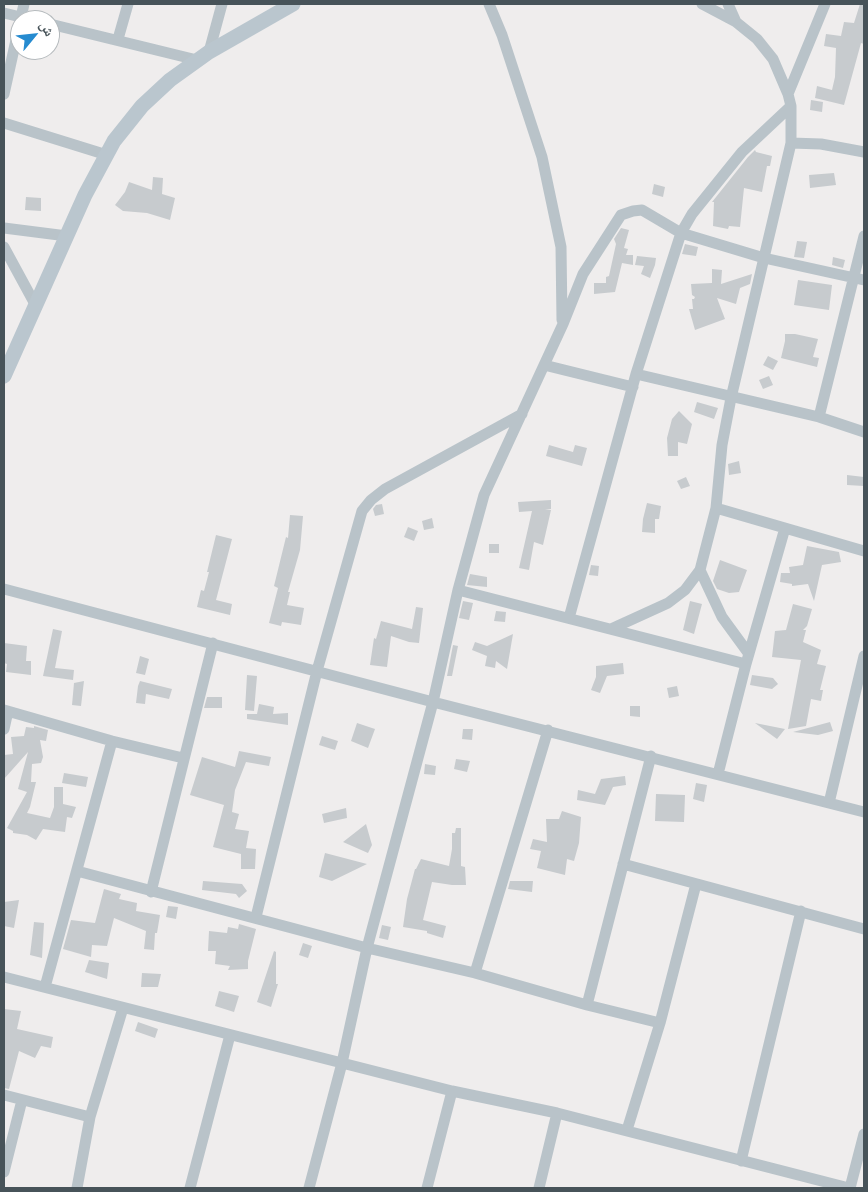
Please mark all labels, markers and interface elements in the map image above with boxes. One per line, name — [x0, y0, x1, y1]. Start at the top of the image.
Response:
north arrow — [10, 10, 60, 60]
text: ش — [35, 17, 61, 40]

